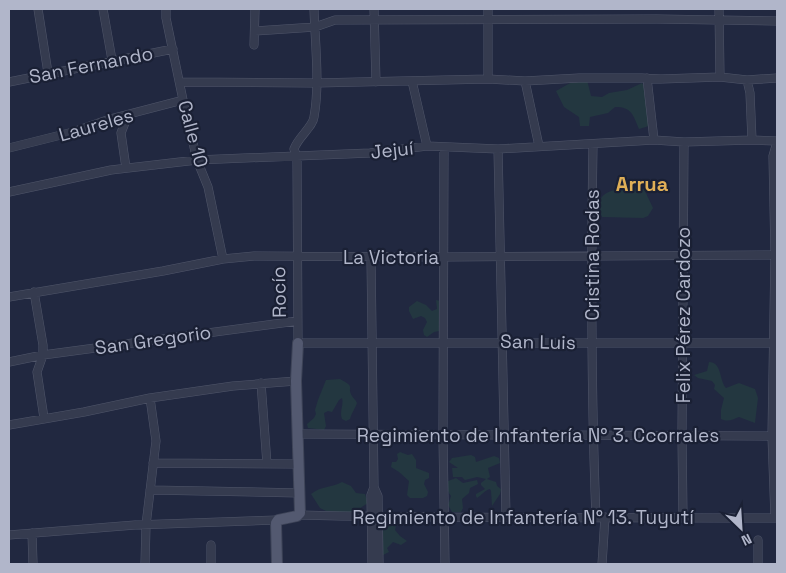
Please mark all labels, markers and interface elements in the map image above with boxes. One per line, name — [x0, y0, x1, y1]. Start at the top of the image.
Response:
street label: San Fernando — [27, 41, 155, 89]
street label: Calle 10 — [172, 98, 214, 170]
street label: Laureles — [56, 102, 136, 148]
street label: Jejuí — [369, 135, 415, 165]
district label: Arrua — [616, 171, 669, 197]
street label: Cristina Rodas — [580, 189, 605, 321]
street label: Felix Pérez Cardozo — [671, 227, 696, 403]
street label: La Victoria — [343, 245, 439, 270]
street label: Rocío — [266, 266, 292, 318]
street label: San Gregorio — [93, 319, 213, 361]
street label: San Luis — [500, 329, 576, 355]
street label: Regimiento de Infantería N° 3. Ccorrales — [357, 423, 719, 448]
north arrow — [716, 503, 766, 553]
street label: Regimiento de Infantería N° 13. Tuyutí — [352, 505, 694, 530]
text: N — [738, 530, 755, 550]

